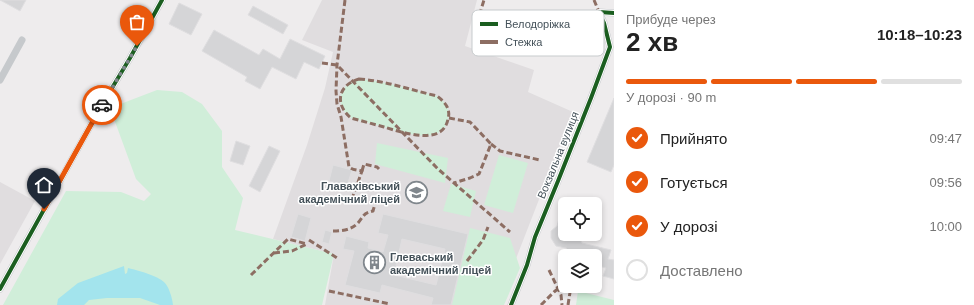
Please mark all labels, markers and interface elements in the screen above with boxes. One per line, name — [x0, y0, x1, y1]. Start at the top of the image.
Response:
pin — [120, 5, 154, 46]
legend — [472, 10, 604, 56]
icon: bag — [126, 11, 148, 33]
text: Прибуде через — [626, 12, 716, 27]
text: Велодоріжка — [505, 18, 571, 30]
text: 10:18–10:23 — [877, 26, 962, 43]
text: 2 хв — [626, 27, 678, 57]
text: Стежка — [505, 36, 543, 48]
courier — [82, 85, 122, 125]
text: У дорозі · 90 m — [626, 90, 716, 105]
icon: car — [91, 94, 113, 116]
street label: Вокзальна вулиця — [535, 110, 581, 200]
icon: check — [626, 127, 648, 149]
text: Прийнято — [660, 130, 727, 147]
text: 09:47 — [929, 131, 962, 146]
pin — [27, 168, 61, 209]
icon: check — [626, 171, 648, 193]
icon: home — [33, 174, 55, 196]
text: Готується — [660, 174, 728, 191]
text: 09:56 — [929, 175, 962, 190]
school or university icon: Главахівський академічний ліцей — [403, 179, 429, 205]
place label: Главахівський академічний ліцей — [299, 180, 400, 205]
map controls — [558, 197, 602, 293]
button: locate — [558, 197, 602, 241]
icon: check — [626, 215, 648, 237]
text: У дорозі — [660, 218, 718, 235]
text: 10:00 — [929, 219, 962, 234]
button: layers — [558, 249, 602, 293]
building icon: Глеваський академічний ліцей — [361, 250, 387, 276]
place label: Глеваський академічний ліцей — [390, 251, 491, 276]
text: Доставлено — [660, 262, 743, 279]

